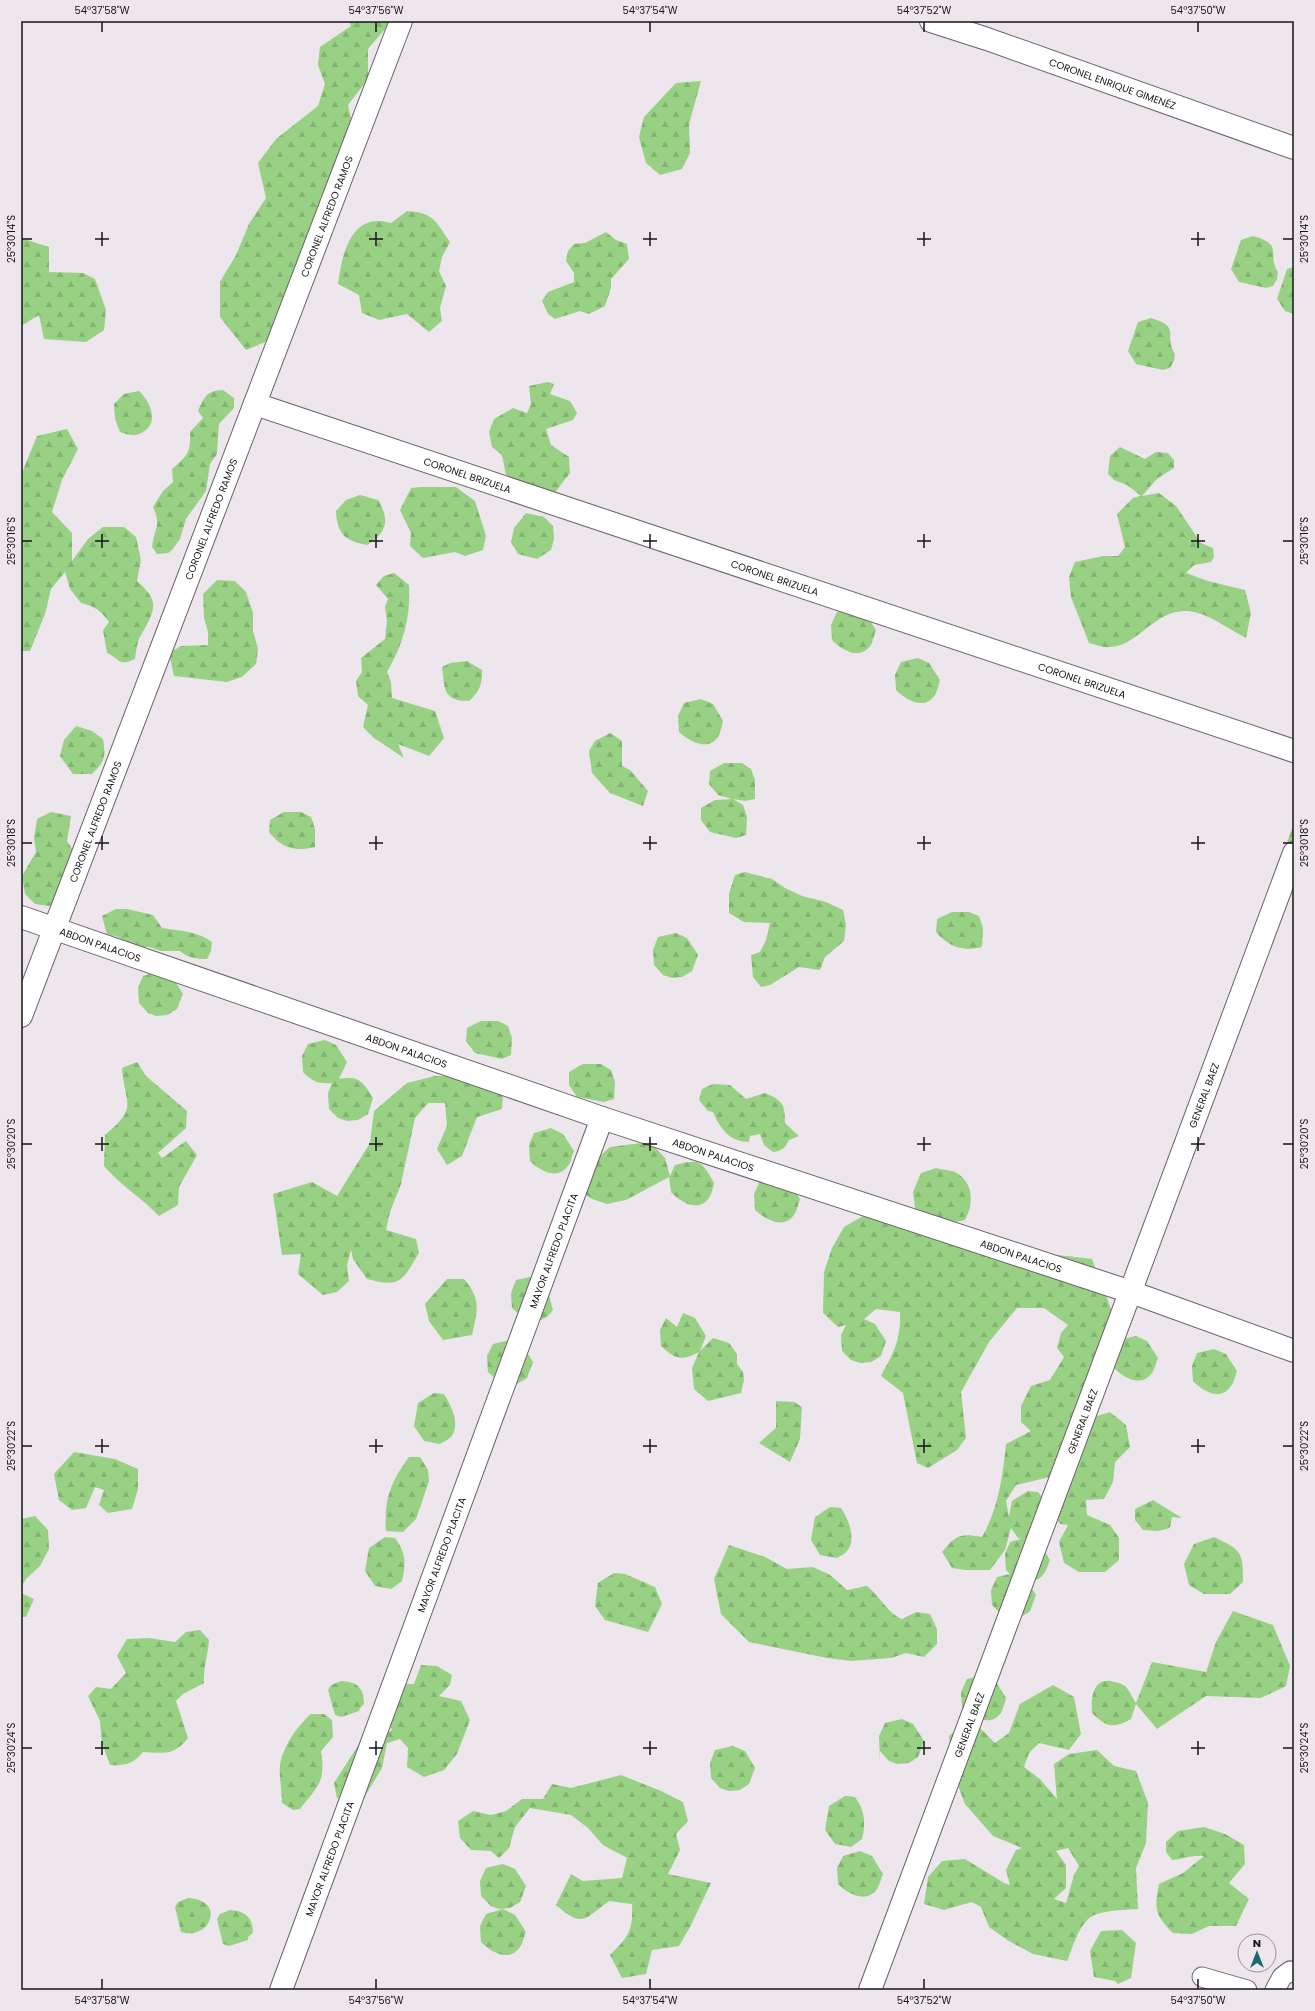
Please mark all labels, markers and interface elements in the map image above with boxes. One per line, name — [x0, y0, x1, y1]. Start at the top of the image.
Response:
text: 54°37'58"W — [75, 3, 130, 18]
text: 54°37'56"W — [349, 3, 404, 18]
text: 54°37'54"W — [623, 3, 678, 18]
text: 54°37'52"W — [897, 3, 951, 18]
text: 54°37'50"W — [1171, 3, 1226, 18]
street label: CORONEL ENRIQUE GIMENÉZ — [1047, 54, 1178, 113]
street label: CORONEL ALFREDO RAMOS — [296, 153, 356, 279]
text: 25°30'14"S — [4, 215, 19, 263]
text: 25°30'14"S — [1297, 215, 1312, 263]
street label: CORONEL BRIZUELA — [422, 453, 514, 497]
street label: CORONEL ALFREDO RAMOS — [181, 456, 241, 582]
text: 25°30'16"S — [4, 517, 19, 565]
text: 25°30'16"S — [1297, 517, 1312, 565]
street label: CORONEL BRIZUELA — [729, 556, 821, 599]
street label: CORONEL BRIZUELA — [1036, 659, 1128, 702]
street label: CORONEL ALFREDO RAMOS — [65, 759, 125, 885]
text: 25°30'18"S — [4, 819, 19, 867]
text: 25°30'18"S — [1297, 819, 1312, 867]
street label: ABDON PALACIOS — [58, 923, 143, 966]
street label: ABDON PALACIOS — [364, 1029, 449, 1071]
street label: GENERAL BAEZ — [1185, 1061, 1223, 1130]
text: 25°30'20"S — [4, 1119, 19, 1169]
text: 25°30'20"S — [1297, 1119, 1312, 1169]
street label: ABDON PALACIOS — [671, 1134, 756, 1175]
street label: MAYOR ALFREDO PLACITA — [525, 1190, 581, 1310]
street label: ABDON PALACIOS — [978, 1235, 1064, 1276]
street label: GENERAL BAEZ — [1063, 1387, 1101, 1456]
text: 25°30'22"S — [4, 1421, 19, 1471]
text: 25°30'22"S — [1297, 1421, 1312, 1471]
street label: MAYOR ALFREDO PLACITA — [413, 1494, 470, 1614]
street label: GENERAL BAEZ — [950, 1690, 988, 1759]
text: 25°30'24"S — [4, 1723, 19, 1773]
text: 25°30'24"S — [1297, 1723, 1312, 1773]
street label: MAYOR ALFREDO PLACITA — [301, 1799, 358, 1918]
north arrow — [1237, 1933, 1277, 1973]
text: N — [1253, 1935, 1261, 1951]
text: 54°37'58"W — [75, 1993, 130, 2008]
text: 54°37'56"W — [349, 1993, 404, 2008]
text: 54°37'54"W — [623, 1993, 678, 2008]
text: 54°37'52"W — [897, 1993, 951, 2008]
text: 54°37'50"W — [1171, 1993, 1226, 2008]

